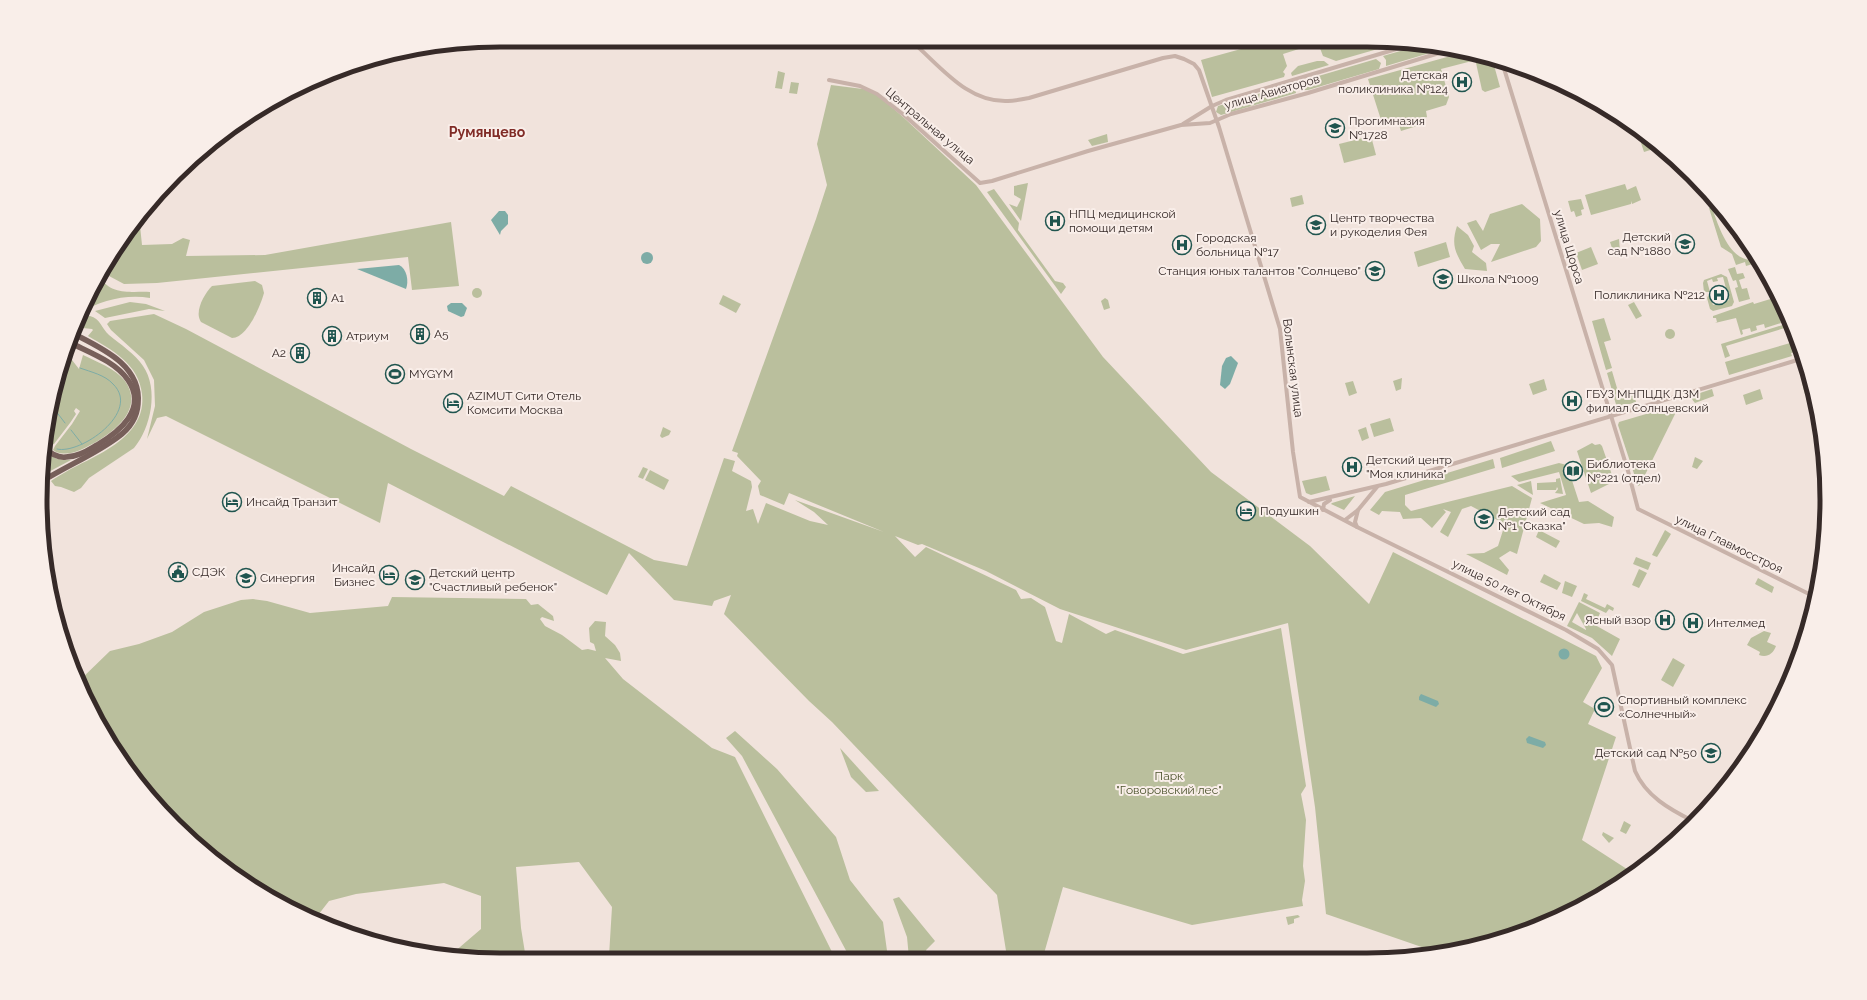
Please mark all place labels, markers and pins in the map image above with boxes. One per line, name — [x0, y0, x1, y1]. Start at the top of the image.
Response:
place label: Детская поликлиника №124 — [1338, 68, 1448, 96]
hospital icon: Детская поликлиника №124 — [1451, 71, 1473, 93]
place label: Прогимназия №1728 — [1349, 114, 1425, 142]
school or university icon: Прогимназия №1728 — [1324, 117, 1346, 139]
place label: НПЦ медицинской помощи детям — [1069, 207, 1176, 235]
hospital icon: НПЦ медицинской помощи детям — [1044, 210, 1066, 232]
place label: Центр творчества и рукоделия Фея — [1330, 211, 1434, 239]
school or university icon: Центр творчества и рукоделия Фея — [1305, 214, 1327, 236]
place label: Детский сад №1880 — [1607, 230, 1671, 258]
place label: Городская больница №17 — [1196, 231, 1280, 259]
school or university icon: Детский сад №1880 — [1674, 233, 1696, 255]
hospital icon: Городская больница №17 — [1171, 234, 1193, 256]
school or university icon: Станция юных талантов "Солнцево" — [1364, 260, 1386, 282]
place label: Станция юных талантов "Солнцево" — [1158, 264, 1361, 278]
school or university icon: Школа №1009 — [1432, 268, 1454, 290]
place label: Школа №1009 — [1457, 272, 1538, 286]
hospital icon: Поликлиника №212 — [1708, 284, 1730, 306]
building icon: А1 — [306, 287, 328, 309]
place label: Поликлиника №212 — [1594, 288, 1705, 302]
place label: А1 — [331, 291, 344, 305]
building icon: А5 — [409, 323, 431, 345]
building icon: Атриум — [321, 325, 343, 347]
place label: А5 — [434, 327, 449, 341]
place label: Атриум — [346, 329, 389, 343]
building icon: А2 — [289, 342, 311, 364]
place label: А2 — [272, 346, 286, 360]
sports icon: MYGYM — [384, 363, 406, 385]
place label: MYGYM — [409, 367, 453, 381]
place label: ГБУЗ МНПЦДК ДЗМ филиал Солнцевский — [1586, 387, 1709, 415]
place label: AZIMUT Сити Отель Комсити Москва — [467, 389, 581, 417]
hospital icon: ГБУЗ МНПЦДК ДЗМ филиал Солнцевский — [1561, 390, 1583, 412]
hotel icon: AZIMUT Сити Отель Комсити Москва — [442, 392, 464, 414]
place label: Детский центр "Моя клиника" — [1366, 453, 1452, 481]
hospital icon: Детский центр "Моя клиника" — [1341, 456, 1363, 478]
place label: Библиотека №221 (отдел) — [1587, 457, 1661, 485]
library icon: Библиотека №221 (отдел) — [1562, 460, 1584, 482]
hotel icon: Инсайд Транзит — [221, 491, 243, 513]
place label: Инсайд Транзит — [246, 495, 338, 509]
hotel icon: Подушкин — [1235, 500, 1257, 522]
place label: Подушкин — [1260, 504, 1319, 518]
place label: Детский сад №1 "Сказка" — [1498, 505, 1570, 533]
school or university icon: Детский сад №1 "Сказка" — [1473, 508, 1495, 530]
public building icon: СДЭК — [167, 561, 189, 583]
place label: Инсайд Бизнес — [332, 561, 375, 589]
hotel icon: Инсайд Бизнес — [378, 564, 400, 586]
place label: СДЭК — [192, 565, 226, 579]
place label: Детский центр "Счастливый ребенок" — [429, 566, 557, 594]
school or university icon: Синергия — [235, 567, 257, 589]
school or university icon: Детский центр "Счастливый ребенок" — [404, 569, 426, 591]
place label: Синергия — [260, 571, 315, 585]
hospital icon: Ясный взор — [1654, 609, 1676, 631]
hospital icon: Интелмед — [1682, 612, 1704, 634]
place label: Ясный взор — [1585, 613, 1651, 627]
place label: Интелмед — [1707, 616, 1765, 630]
place label: Спортивный комплекс «Солнечный» — [1618, 693, 1747, 721]
sports icon: Спортивный комплекс «Солнечный» — [1593, 696, 1615, 718]
school or university icon: Детский сад №50 — [1700, 742, 1722, 764]
place label: Детский сад №50 — [1594, 746, 1697, 760]

